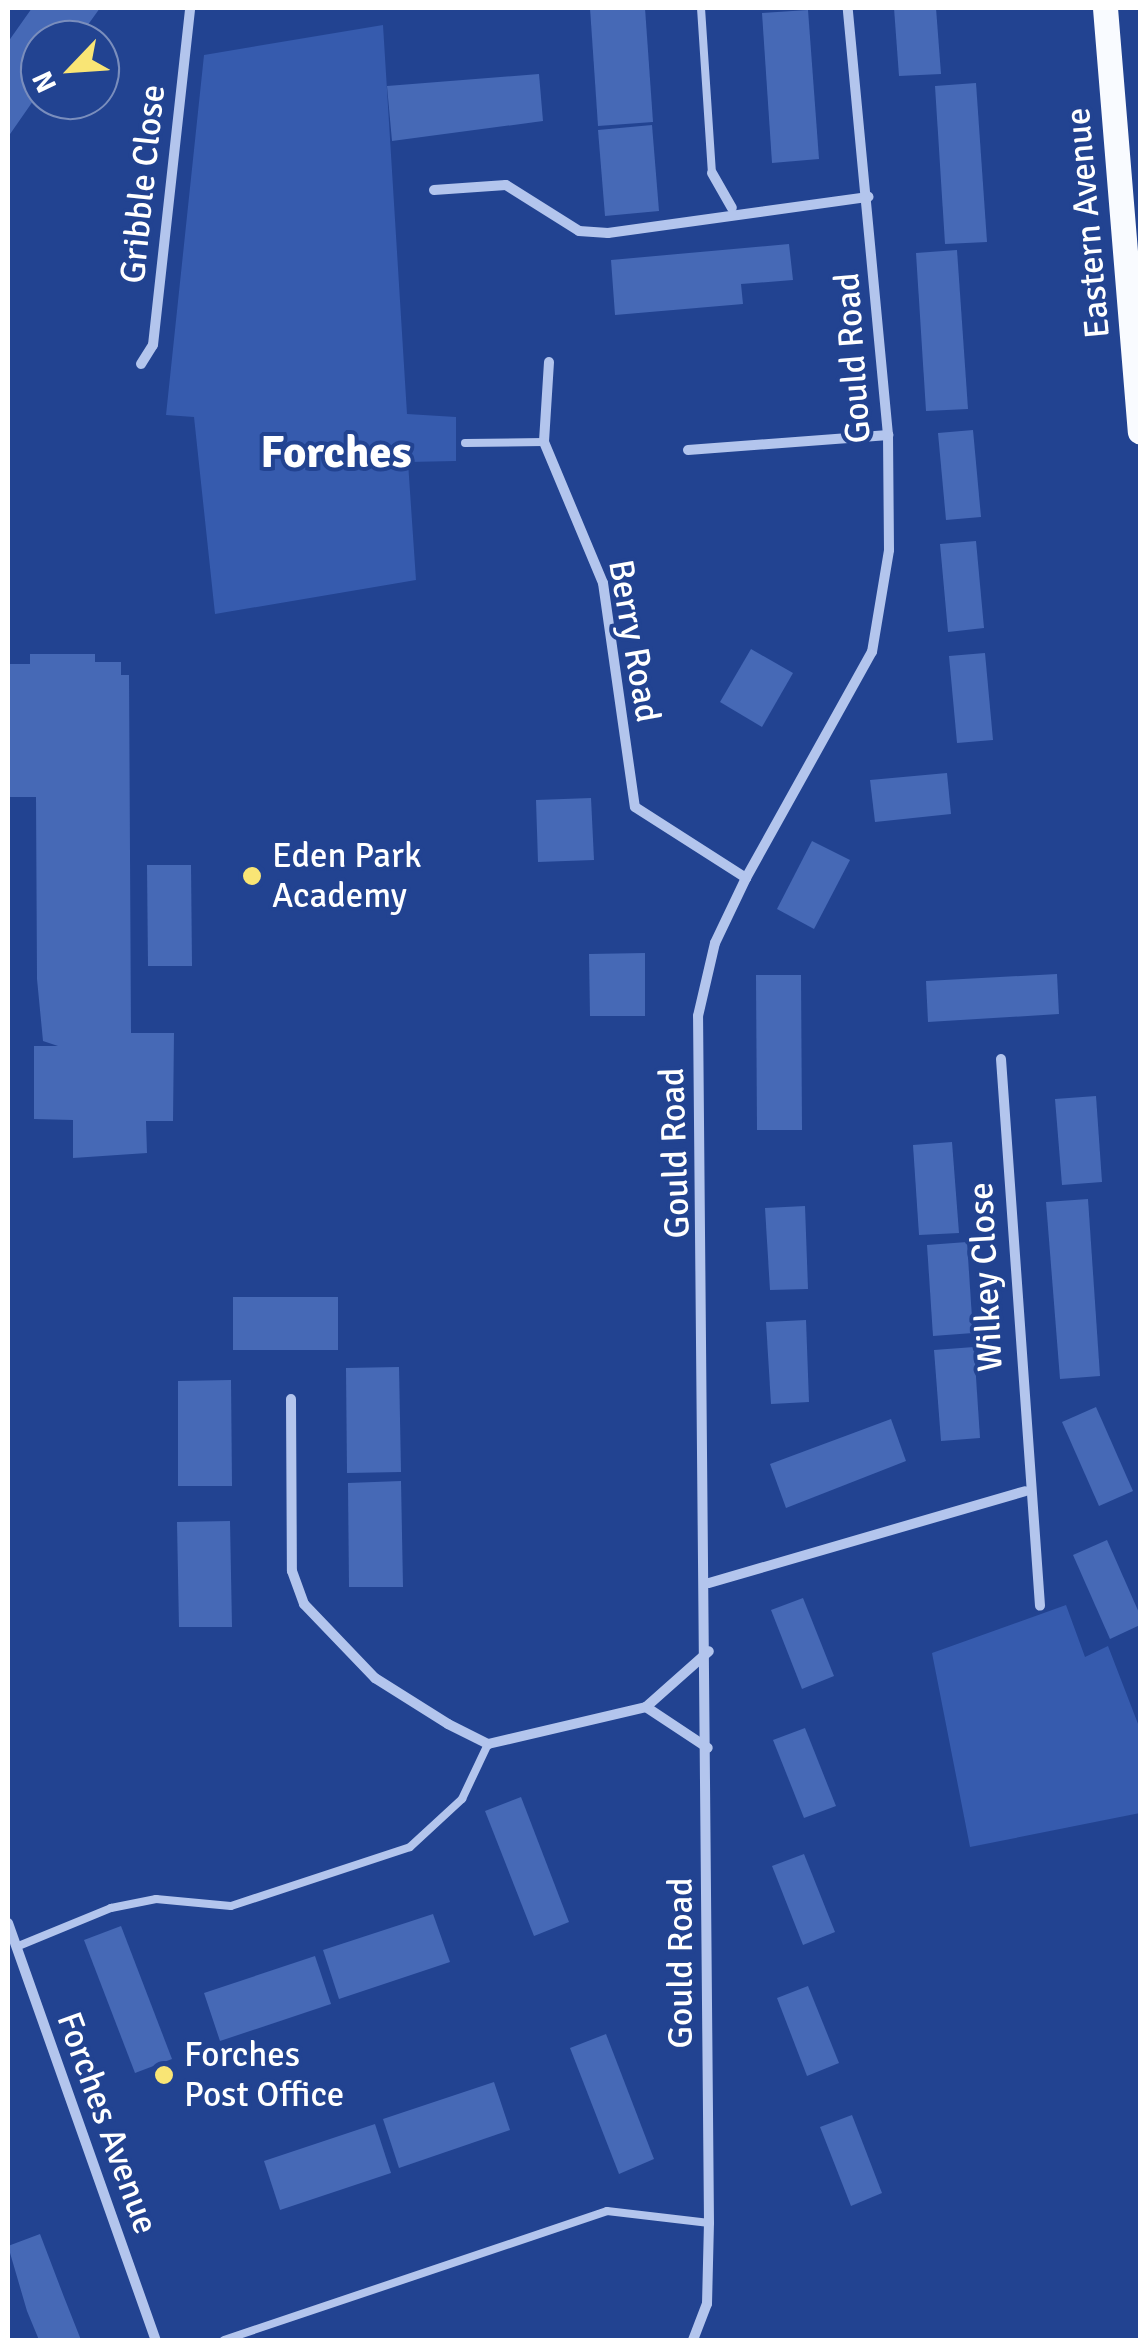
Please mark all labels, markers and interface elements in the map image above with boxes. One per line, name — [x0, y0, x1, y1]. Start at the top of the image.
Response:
north arrow — [20, 20, 120, 120]
text: N — [25, 66, 64, 98]
street label: Gribble Close — [112, 83, 174, 285]
street label: Eastern Avenue — [1057, 106, 1119, 340]
street label: Gould Road — [826, 271, 880, 445]
district label: Forches — [260, 426, 412, 480]
street label: Berry Road — [599, 556, 669, 726]
place label: Eden Park Academy — [272, 835, 422, 917]
marker: Eden Park Academy — [241, 865, 263, 887]
street label: Gould Road — [651, 1067, 699, 1239]
street label: Wilkey Close — [960, 1181, 1012, 1373]
street label: Gould Road — [660, 1877, 702, 2049]
street label: Forches Avenue — [47, 2006, 167, 2240]
place label: Forches Post Office — [184, 2034, 344, 2116]
marker: Forches Post Office — [153, 2064, 175, 2086]

